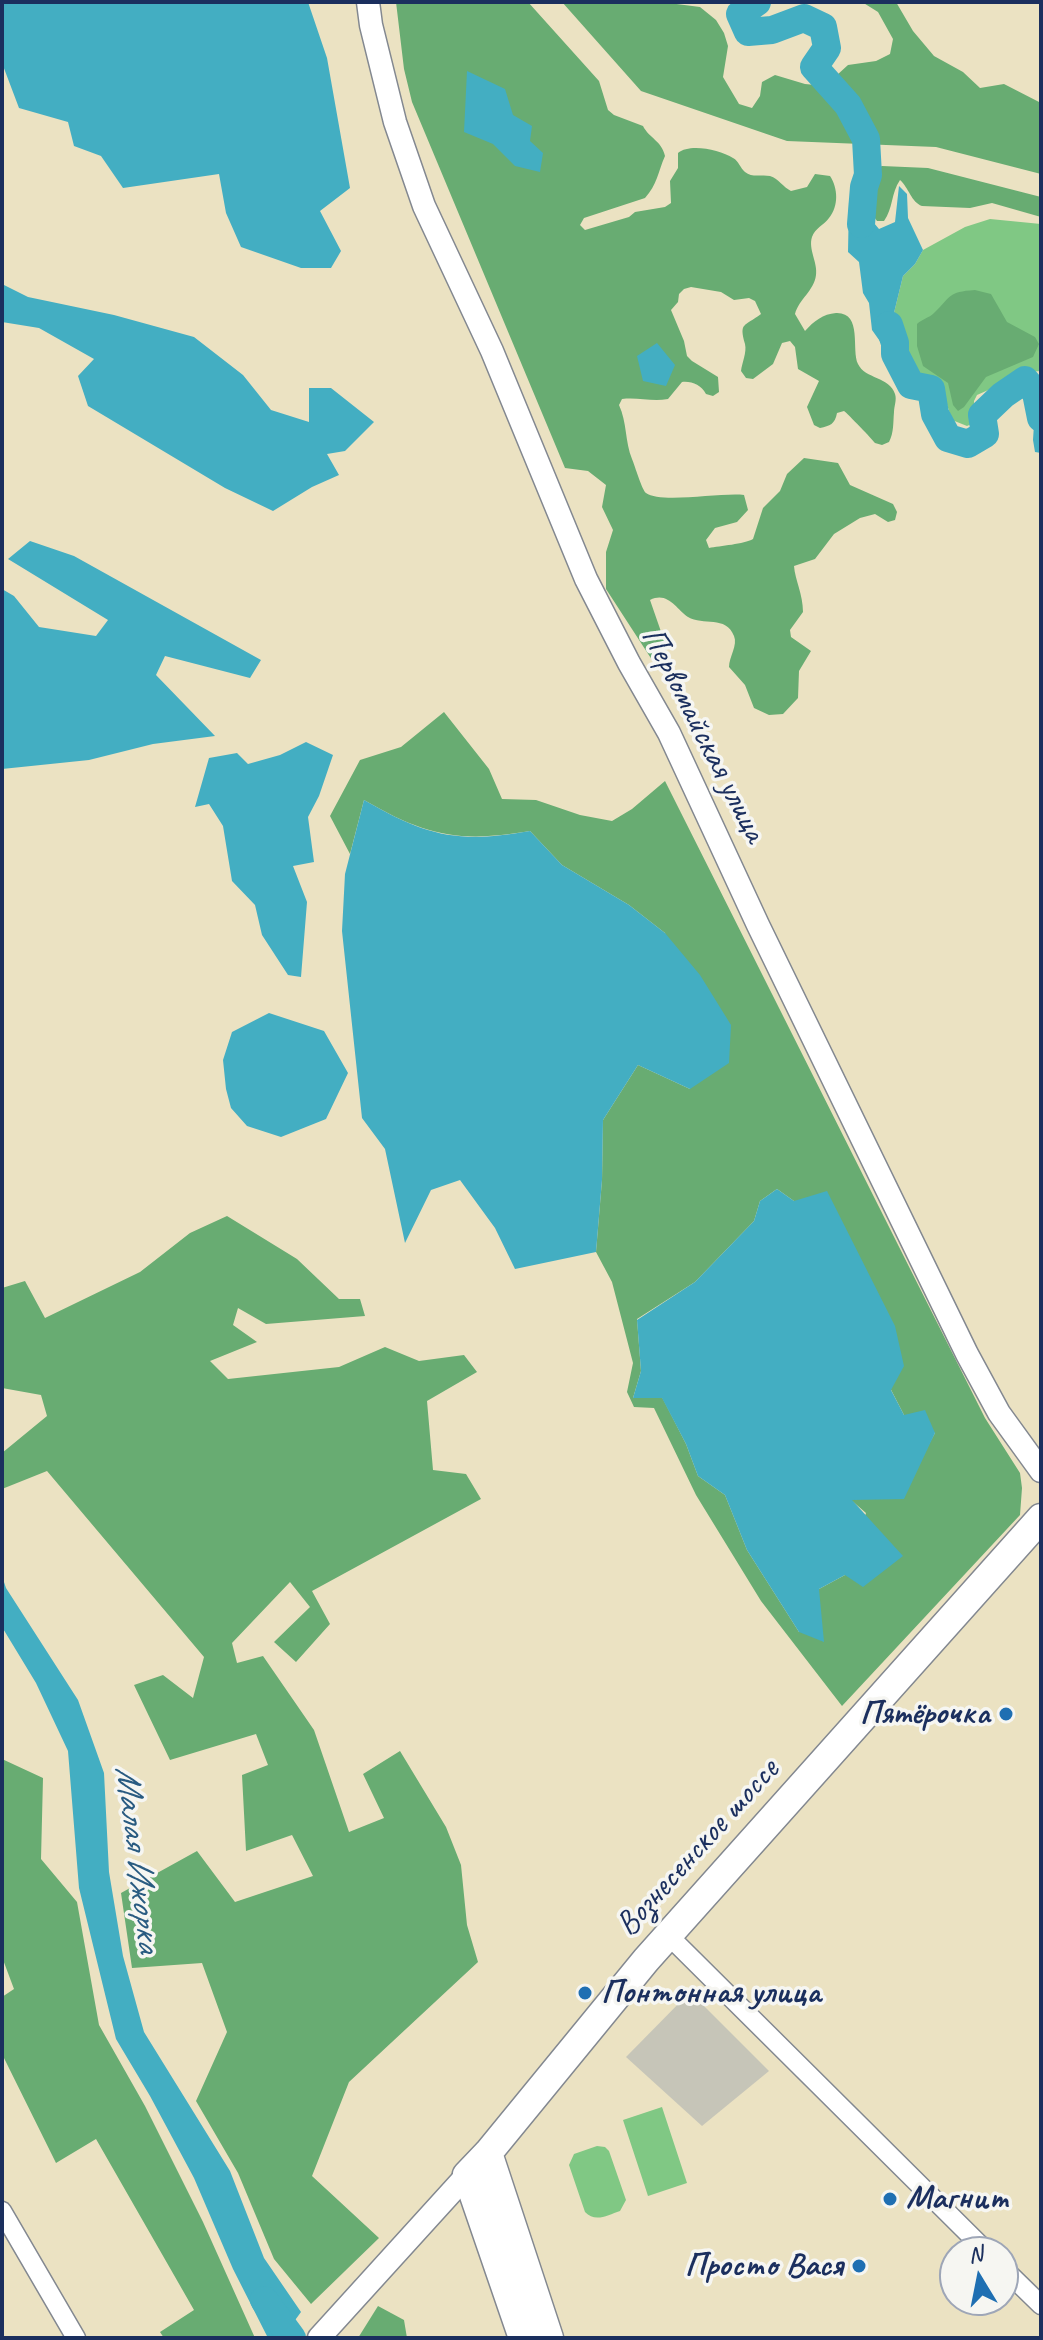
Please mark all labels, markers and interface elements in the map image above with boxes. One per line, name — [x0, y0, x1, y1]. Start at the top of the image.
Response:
street label: Первомайская улица — [631, 621, 775, 849]
place label: Пятёрочка — [860, 1694, 990, 1734]
marker: Пятёрочка — [997, 1705, 1015, 1723]
street label: Вознесенское шоссе — [608, 1751, 788, 1945]
water label: Малая Ижорка — [104, 1764, 170, 1954]
place label: Понтонная улица — [601, 1973, 821, 2013]
marker: Понтонная улица — [576, 1984, 594, 2002]
place label: Магнит — [906, 2179, 1009, 2219]
marker: Магнит — [881, 2190, 899, 2208]
north arrow — [939, 2236, 1019, 2316]
text: N — [966, 2239, 984, 2269]
place label: Просто Вася — [685, 2246, 843, 2286]
marker: Просто Вася — [850, 2257, 868, 2275]

